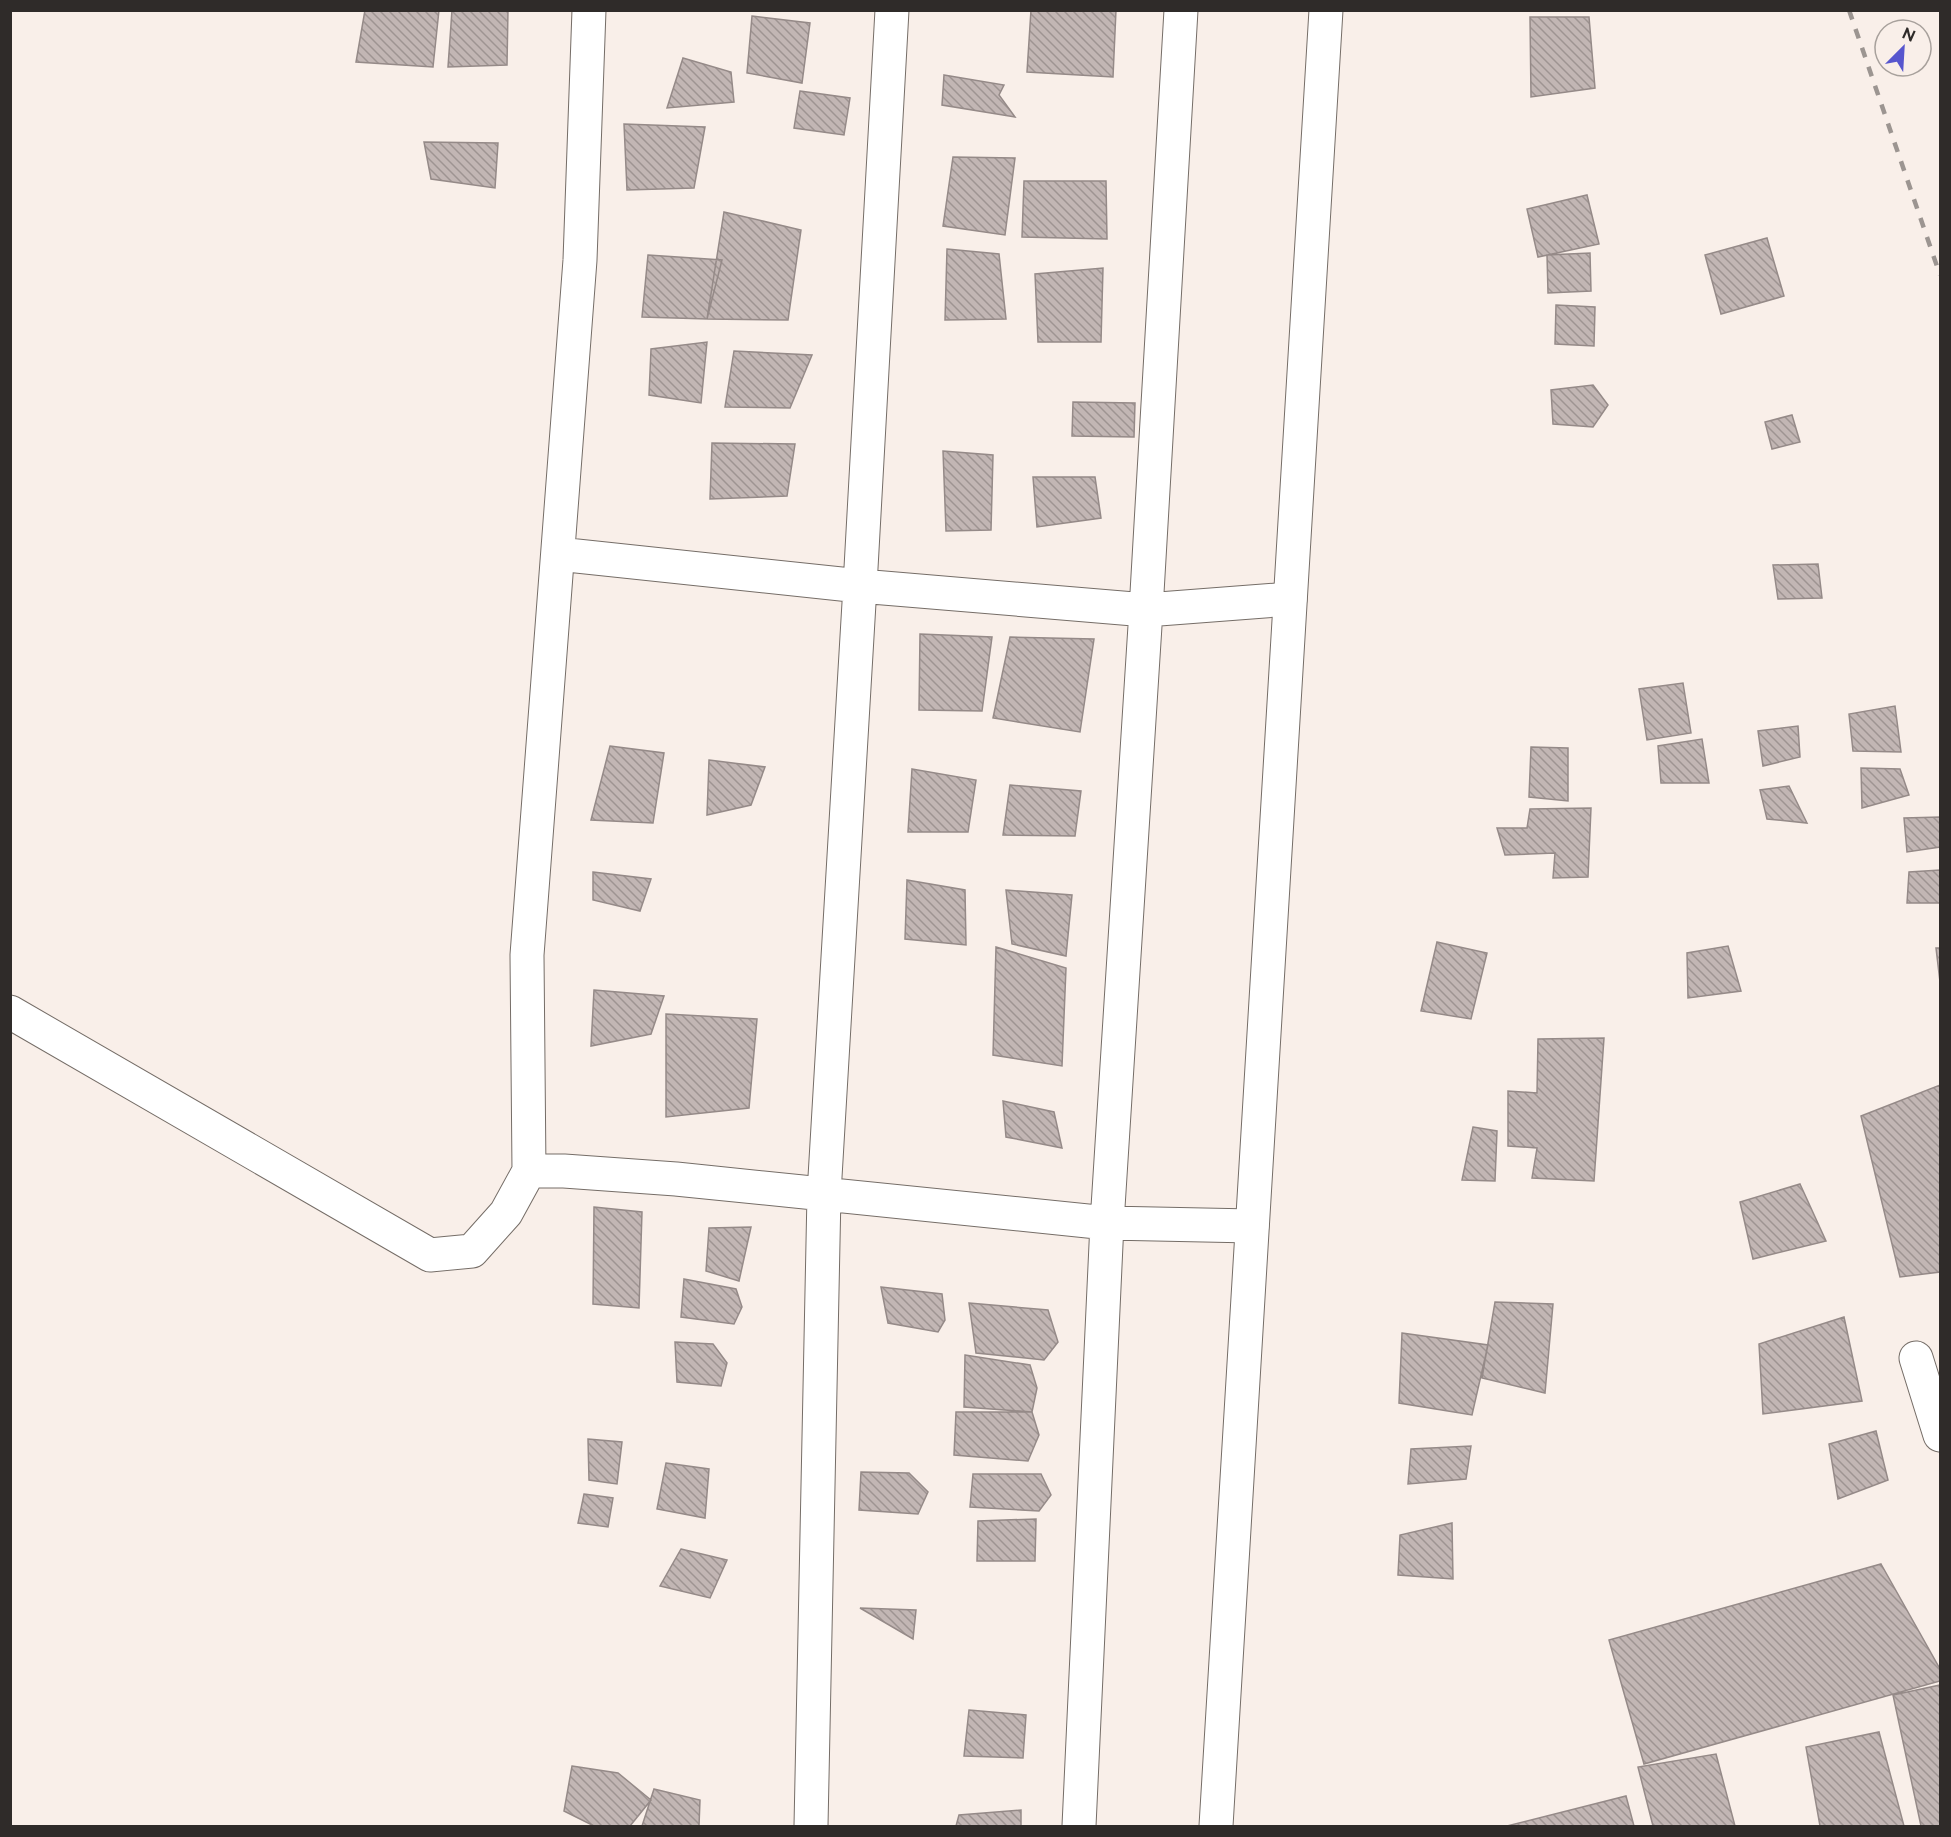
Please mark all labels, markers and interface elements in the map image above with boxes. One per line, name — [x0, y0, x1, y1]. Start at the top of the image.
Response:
north arrow — [1873, 18, 1933, 78]
text: N — [1899, 24, 1918, 46]

